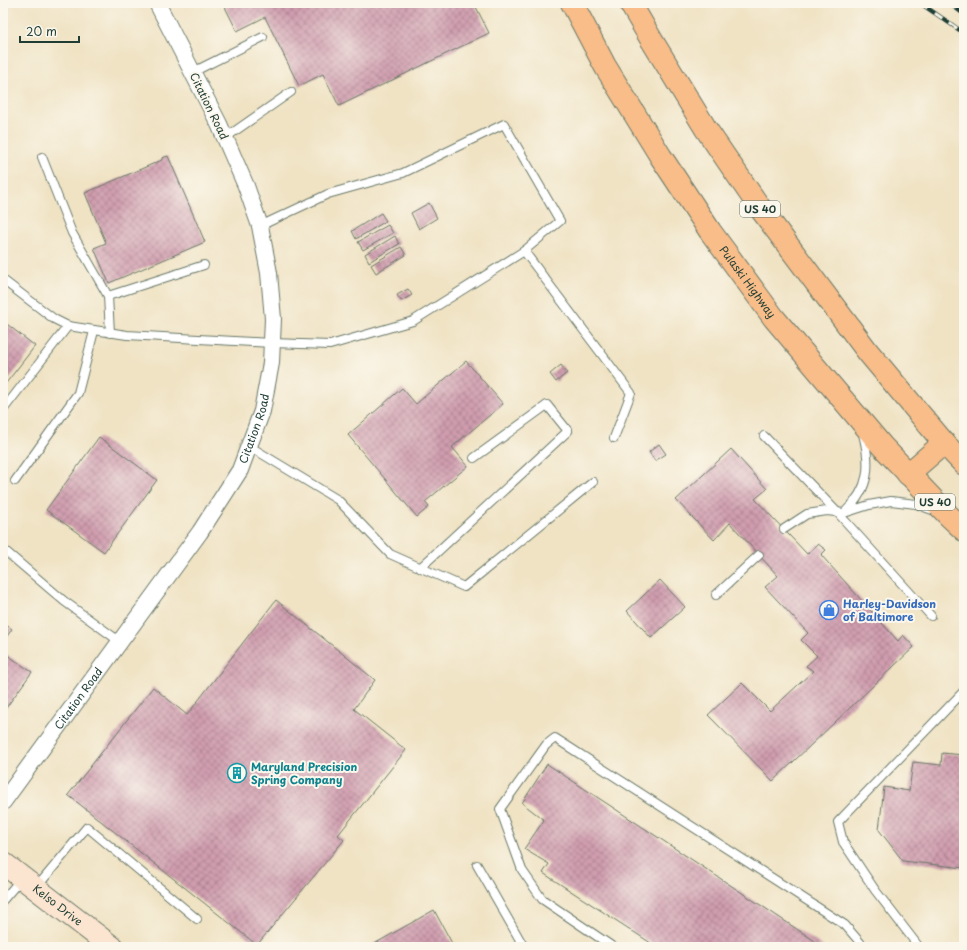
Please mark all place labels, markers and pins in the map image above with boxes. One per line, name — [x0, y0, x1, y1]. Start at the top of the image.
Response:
place label: Harley-Davidson of Baltimore — [843, 595, 936, 625]
shop icon: Harley-Davidson of Baltimore — [818, 599, 840, 621]
place label: Maryland Precision Spring Company — [251, 758, 357, 788]
building icon: Maryland Precision Spring Company — [226, 762, 248, 784]

